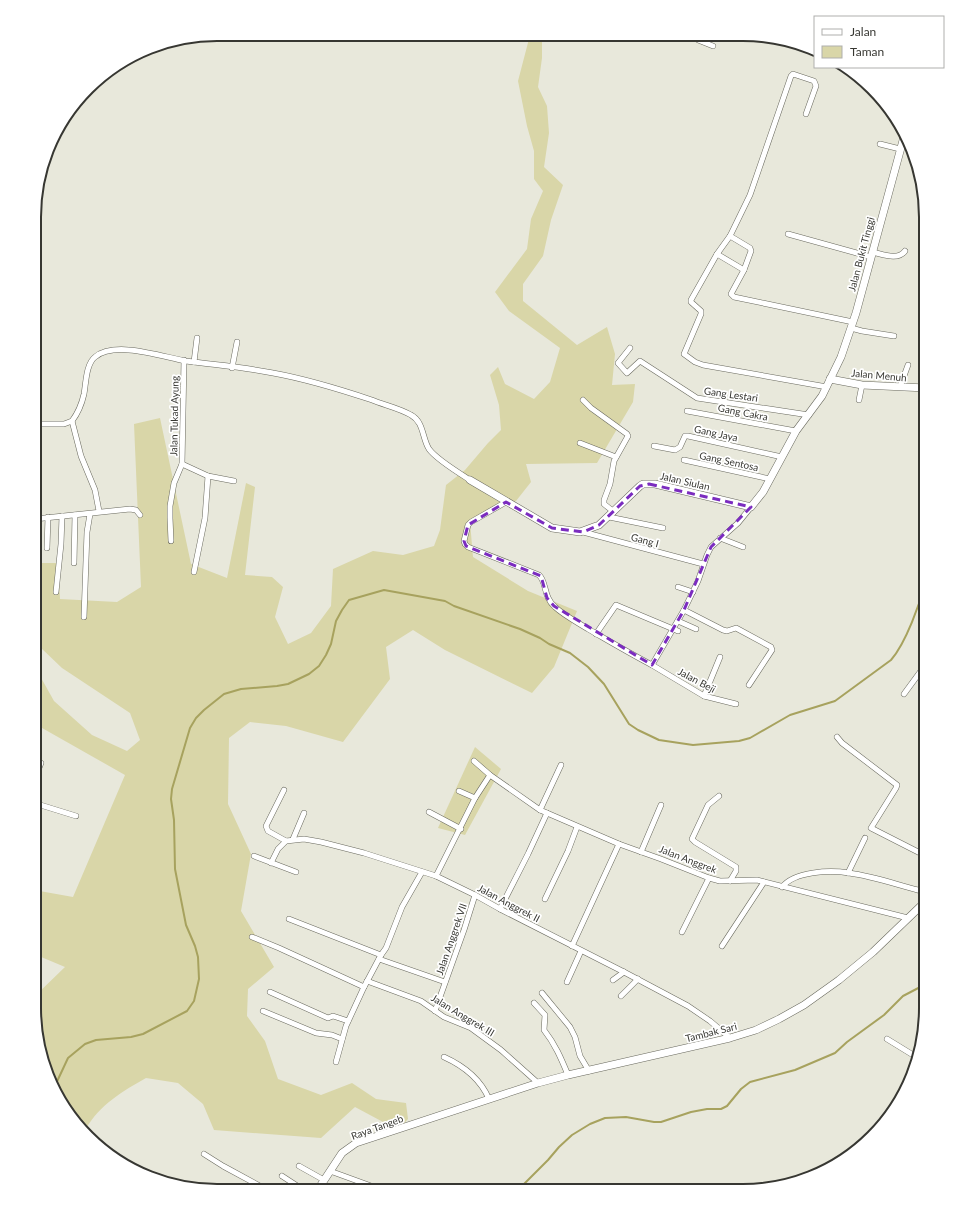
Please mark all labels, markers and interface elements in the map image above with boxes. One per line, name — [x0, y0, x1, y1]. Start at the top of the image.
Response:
legend — [814, 16, 944, 68]
text: Jalan — [850, 24, 876, 39]
text: Taman — [850, 44, 884, 59]
street label: Jalan Bukit Tinggi — [845, 216, 877, 292]
street label: Jalan Menuh — [851, 367, 907, 383]
street label: Jalan Tukad Ayung — [167, 376, 181, 456]
street label: Gang Lestari — [703, 384, 759, 404]
street label: Gang Cakra — [717, 401, 769, 423]
street label: Gang Jaya — [693, 423, 739, 443]
street label: Gang Sentosa — [698, 449, 760, 473]
street label: Jalan Siulan — [659, 469, 711, 493]
street label: Gang I — [630, 531, 660, 549]
street label: Jalan Beji — [676, 665, 718, 695]
street label: Jalan Anggrek — [658, 843, 719, 876]
street label: Jalan Anggrek II — [476, 882, 542, 924]
street label: Jalan Anggrek VII — [433, 901, 469, 977]
street label: Jalan Anggrek III — [429, 991, 497, 1039]
street label: Tambak Sari — [684, 1020, 738, 1044]
street label: Raya Tangeb — [349, 1112, 405, 1142]

